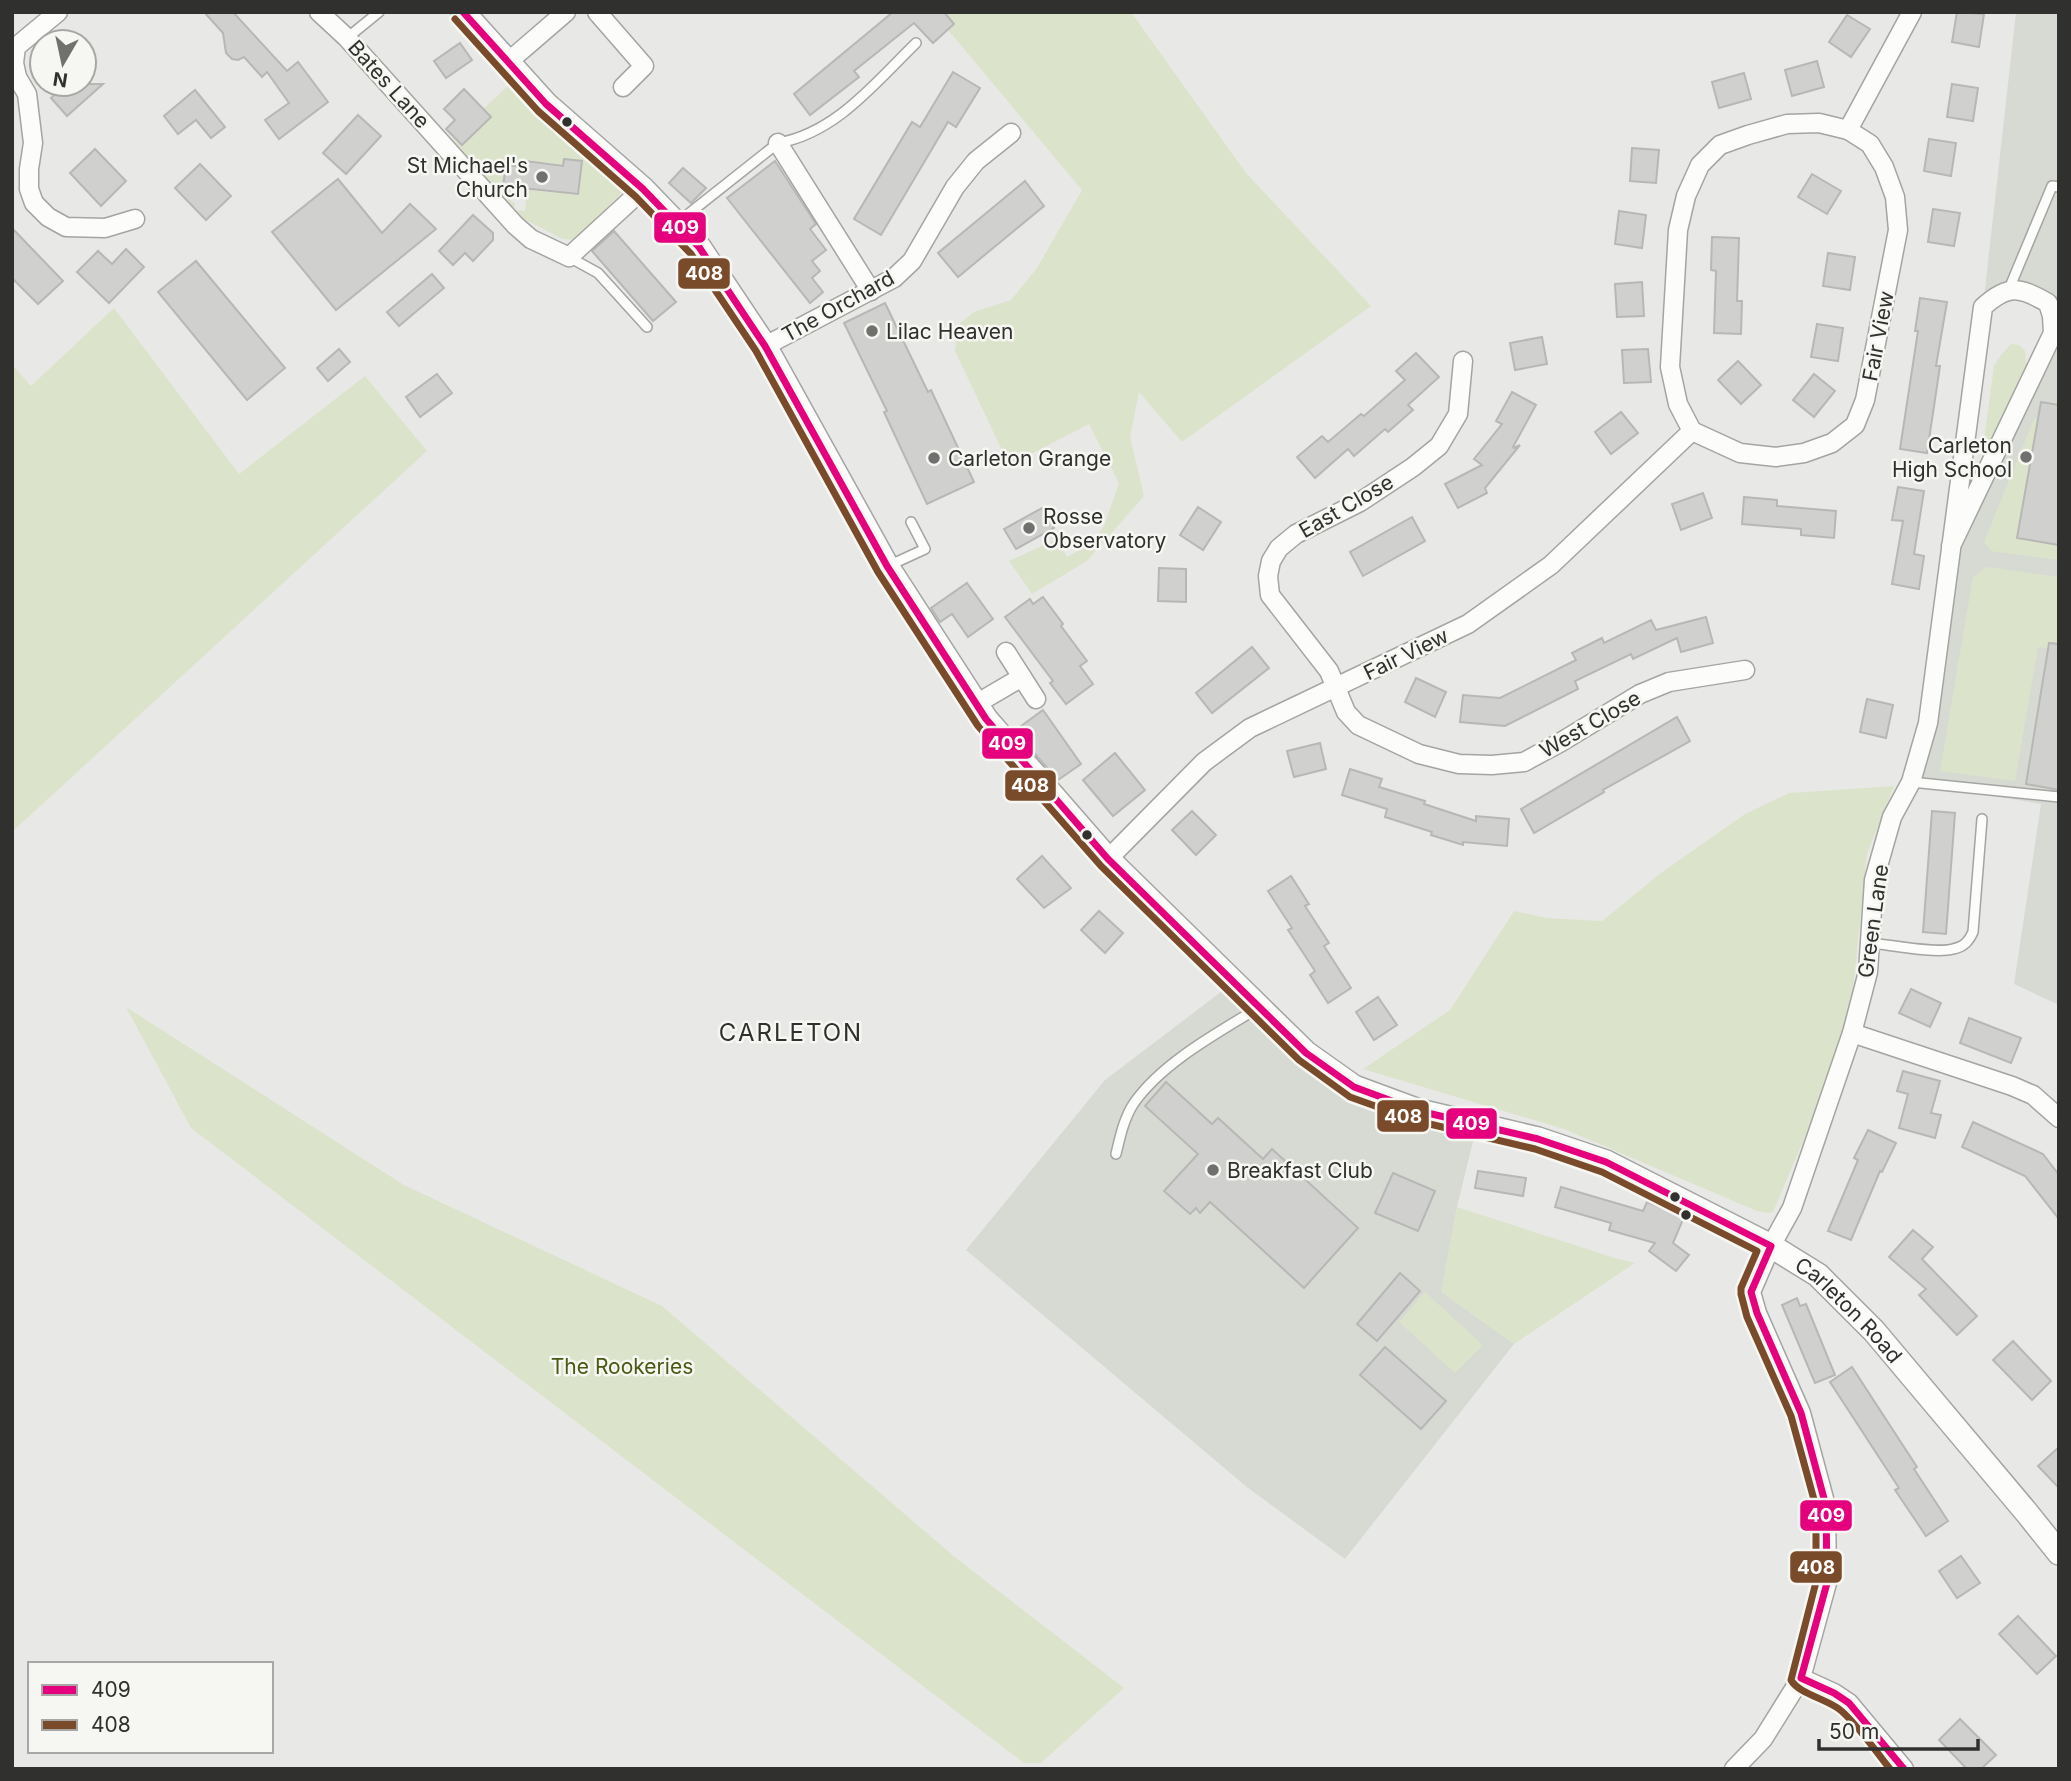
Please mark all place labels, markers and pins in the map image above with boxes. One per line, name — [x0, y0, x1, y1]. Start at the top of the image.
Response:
unlabelled marker — [560, 115, 574, 129]
place label: St Michael's Church — [407, 153, 528, 202]
marker: St Michael's Church — [534, 169, 550, 185]
place label: Lilac Heaven — [886, 319, 1013, 344]
marker: Lilac Heaven — [864, 323, 880, 339]
place label: Carleton High School — [1892, 433, 2012, 482]
place label: Carleton Grange — [948, 446, 1111, 471]
marker: Carleton High School — [2018, 449, 2034, 465]
marker: Carleton Grange — [926, 450, 942, 466]
place label: Rosse Observatory — [1043, 504, 1166, 553]
marker: Rosse Observatory — [1021, 520, 1037, 536]
unlabelled marker — [1080, 828, 1094, 842]
place label: Breakfast Club — [1227, 1158, 1373, 1183]
marker: Breakfast Club — [1205, 1162, 1221, 1178]
unlabelled marker — [1668, 1190, 1682, 1204]
unlabelled marker — [1679, 1208, 1693, 1222]

